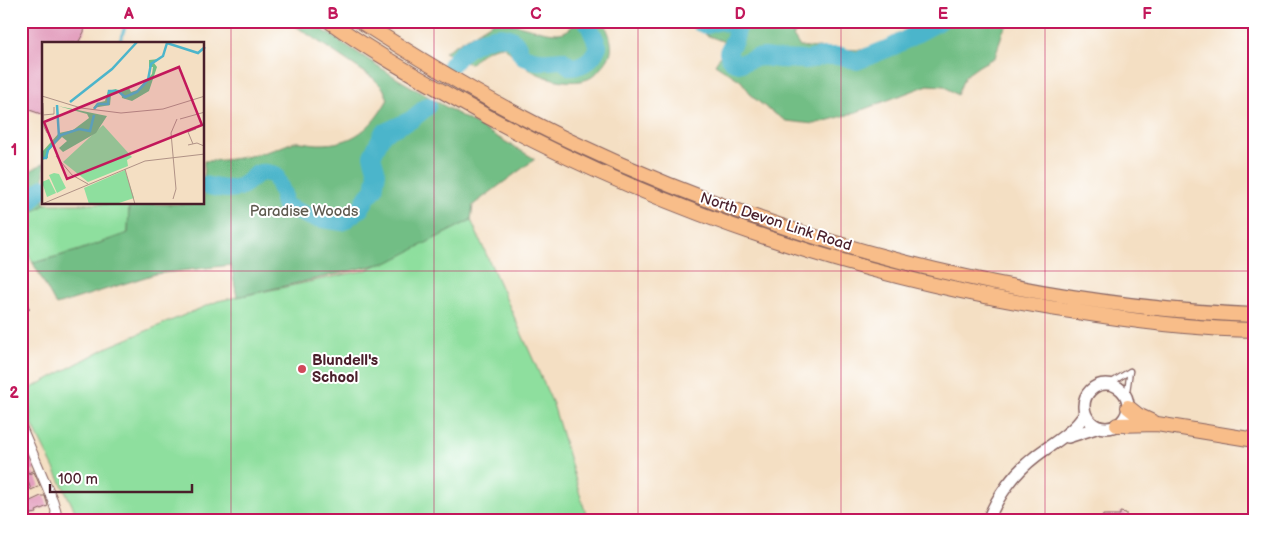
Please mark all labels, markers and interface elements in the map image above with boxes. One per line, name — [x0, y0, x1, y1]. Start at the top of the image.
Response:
text: A — [123, 5, 134, 24]
text: B — [327, 5, 339, 24]
text: C — [530, 5, 542, 24]
text: D — [734, 5, 746, 24]
text: E — [938, 5, 948, 24]
text: F — [1142, 5, 1152, 24]
inset map — [42, 42, 205, 205]
text: 1 — [11, 141, 17, 160]
street label: North Devon Link Road — [698, 189, 854, 255]
park label: Paradise Woods — [250, 202, 359, 221]
place label: Blundell's School — [312, 351, 378, 387]
marker: Blundell's School — [296, 363, 308, 375]
text: 2 — [9, 384, 19, 403]
scale bar — [50, 462, 192, 494]
text: 100 m — [58, 470, 98, 489]

